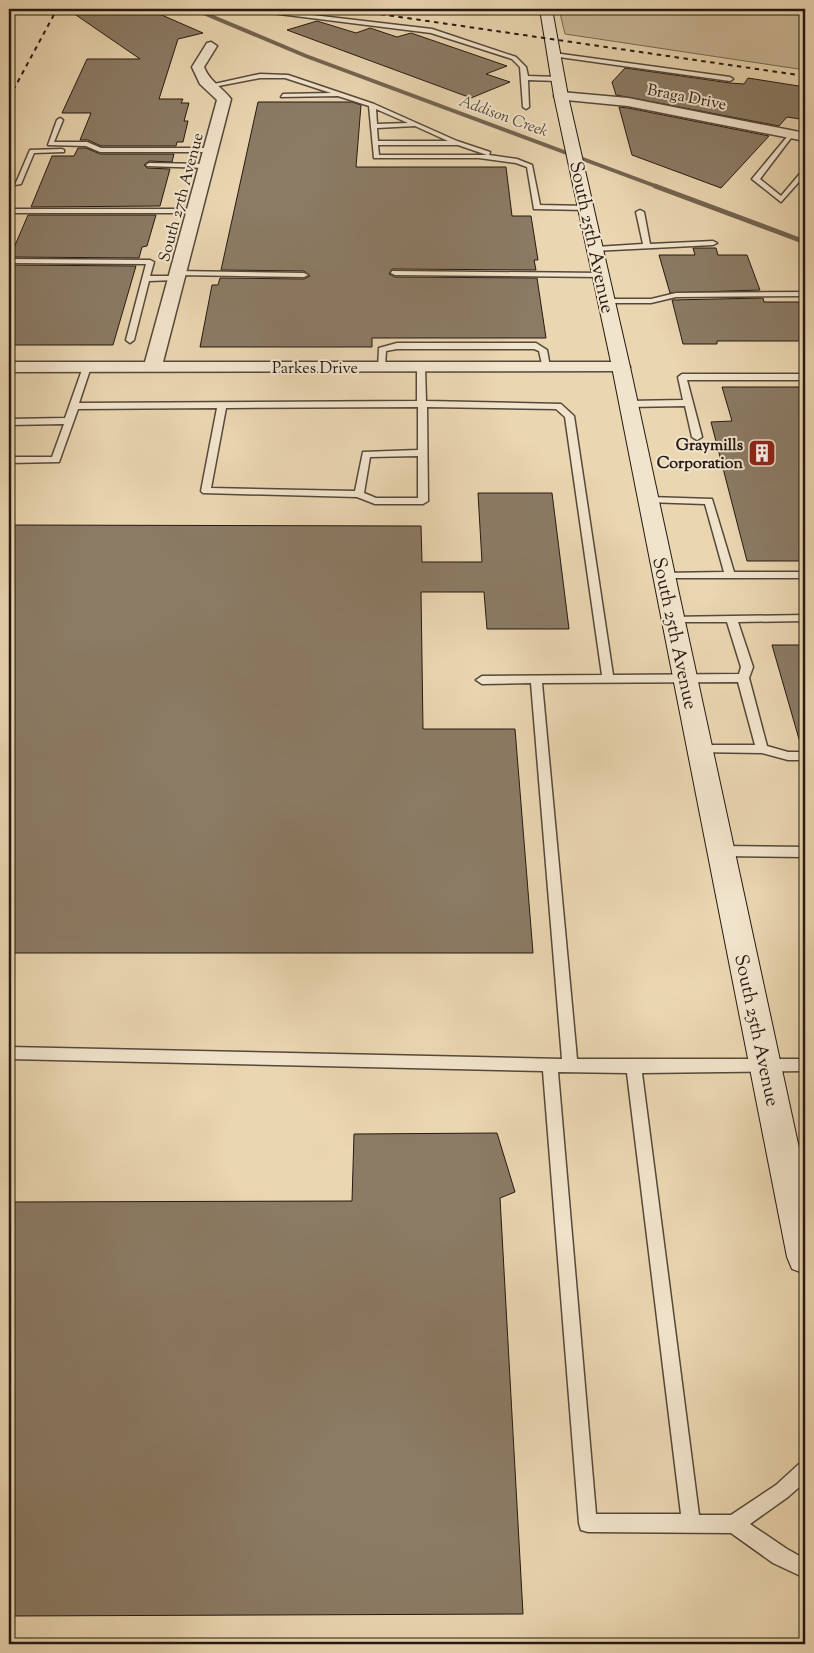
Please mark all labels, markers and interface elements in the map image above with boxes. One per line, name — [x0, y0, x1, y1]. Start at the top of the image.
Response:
street label: Braga Drive — [645, 80, 728, 117]
water label: Addison Creek — [456, 91, 551, 144]
street label: South 27th Avenue — [154, 130, 211, 265]
street label: South 25th Avenue — [561, 159, 620, 316]
street label: Parkes Drive — [272, 358, 358, 381]
place label: Graymills Corporation — [657, 435, 744, 476]
building icon: Graymills Corporation — [747, 438, 777, 468]
street label: South 25th Avenue — [644, 555, 703, 712]
street label: South 25th Avenue — [726, 952, 785, 1109]

